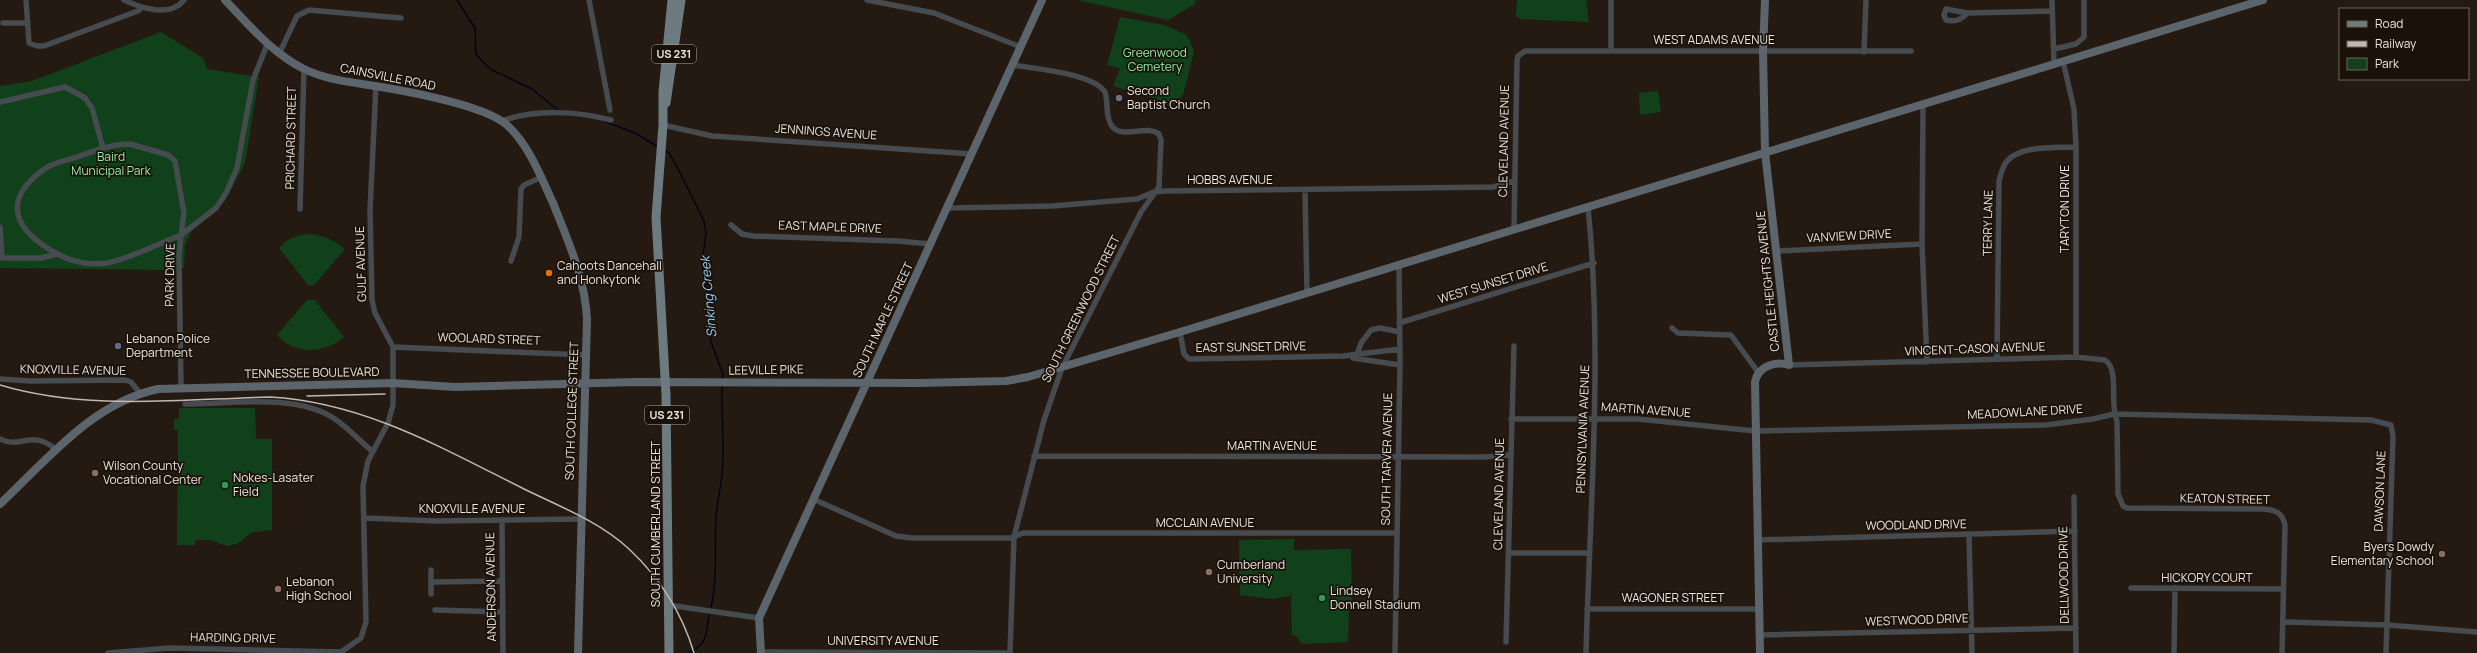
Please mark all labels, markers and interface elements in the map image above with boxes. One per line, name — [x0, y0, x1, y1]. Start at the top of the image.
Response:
legend — [2339, 8, 2469, 80]
text: Road — [2375, 15, 2403, 32]
street label: WEST ADAMS AVENUE — [1653, 31, 1775, 48]
text: Railway — [2375, 35, 2417, 52]
park label: Greenwood Cemetery — [1123, 44, 1187, 75]
road number: US 231 — [652, 45, 696, 63]
text: Park — [2375, 55, 2400, 72]
street label: CAINSVILLE ROAD — [339, 59, 437, 94]
place label: Second Baptist Church — [1127, 82, 1210, 113]
street label: CLEVELAND AVENUE — [1494, 85, 1513, 197]
street label: PRICHARD STREET — [281, 86, 300, 190]
marker: Second Baptist Church — [1114, 93, 1124, 103]
street label: JENNINGS AVENUE — [774, 119, 878, 144]
park label: Baird Municipal Park — [71, 148, 152, 179]
street label: TARYTON DRIVE — [2056, 165, 2073, 253]
street label: HOBBS AVENUE — [1187, 171, 1273, 188]
street label: TERRY LANE — [1978, 190, 1997, 256]
street label: CASTLE HEIGHTS AVENUE — [1752, 210, 1783, 352]
street label: EAST MAPLE DRIVE — [778, 216, 882, 237]
street label: VANVIEW DRIVE — [1806, 225, 1892, 246]
street label: GULF AVENUE — [351, 226, 370, 302]
street label: SOUTH GREENWOOD STREET — [1037, 232, 1124, 385]
street label: PARK DRIVE — [160, 243, 179, 307]
water label: Sinking Creek — [695, 253, 721, 339]
place label: Cahoots Dancehall and Honkytonk — [557, 257, 662, 288]
street label: WEST SUNSET DRIVE — [1436, 258, 1550, 307]
street label: SOUTH MAPLE STREET — [848, 259, 917, 380]
marker: Cahoots Dancehall and Honkytonk — [544, 268, 554, 278]
street label: WOOLARD STREET — [437, 328, 542, 349]
place label: Lebanon Police Department — [126, 330, 210, 361]
street label: EAST SUNSET DRIVE — [1195, 337, 1307, 356]
street label: VINCENT-CASON AVENUE — [1904, 338, 2046, 359]
street label: SOUTH COLLEGE STREET — [561, 340, 582, 481]
marker: Lebanon Police Department — [113, 341, 123, 351]
street label: KNOXVILLE AVENUE — [20, 360, 127, 379]
street label: LEEVILLE PIKE — [728, 360, 804, 379]
street label: TENNESSEE BOULEVARD — [244, 363, 380, 382]
street label: PENNSYLVANIA AVENUE — [1572, 364, 1593, 494]
street label: SOUTH TARVER AVENUE — [1377, 392, 1396, 525]
street label: MARTIN AVENUE — [1600, 398, 1692, 421]
street label: MEADOWLANE DRIVE — [1967, 400, 2083, 423]
road number: US 231 — [645, 406, 689, 424]
street label: MARTIN AVENUE — [1227, 437, 1317, 454]
street label: CLEVELAND AVENUE — [1489, 438, 1508, 550]
street label: SOUTH CUMBERLAND STREET — [647, 440, 664, 607]
street label: DAWSON LANE — [2370, 450, 2389, 532]
place label: Wilson County Vocational Center — [103, 457, 203, 488]
marker: Wilson County Vocational Center — [90, 468, 100, 478]
place label: Nokes-Lasater Field — [233, 469, 315, 500]
marker: Nokes-Lasater Field — [220, 480, 230, 490]
street label: KEATON STREET — [2180, 489, 2271, 508]
street label: KNOXVILLE AVENUE — [419, 500, 525, 517]
street label: MCCLAIN AVENUE — [1156, 514, 1255, 531]
street label: WOODLAND DRIVE — [1865, 515, 1967, 534]
street label: DELLWOOD DRIVE — [2054, 526, 2073, 624]
street label: ANDERSON AVENUE — [481, 532, 500, 642]
place label: Byers Dowdy Elementary School — [2331, 538, 2435, 569]
marker: Byers Dowdy Elementary School — [2437, 549, 2447, 559]
place label: Cumberland University — [1217, 556, 1285, 587]
marker: Cumberland University — [1204, 567, 1214, 577]
street label: HICKORY COURT — [2161, 569, 2254, 586]
place label: Lebanon High School — [286, 573, 352, 604]
place label: Lindsey Donnell Stadium — [1330, 582, 1420, 613]
marker: Lebanon High School — [273, 584, 283, 594]
street label: WAGONER STREET — [1622, 589, 1725, 606]
marker: Lindsey Donnell Stadium — [1317, 593, 1327, 603]
street label: WESTWOOD DRIVE — [1865, 609, 1969, 630]
street label: HARDING DRIVE — [190, 628, 276, 647]
street label: UNIVERSITY AVENUE — [827, 632, 939, 649]

